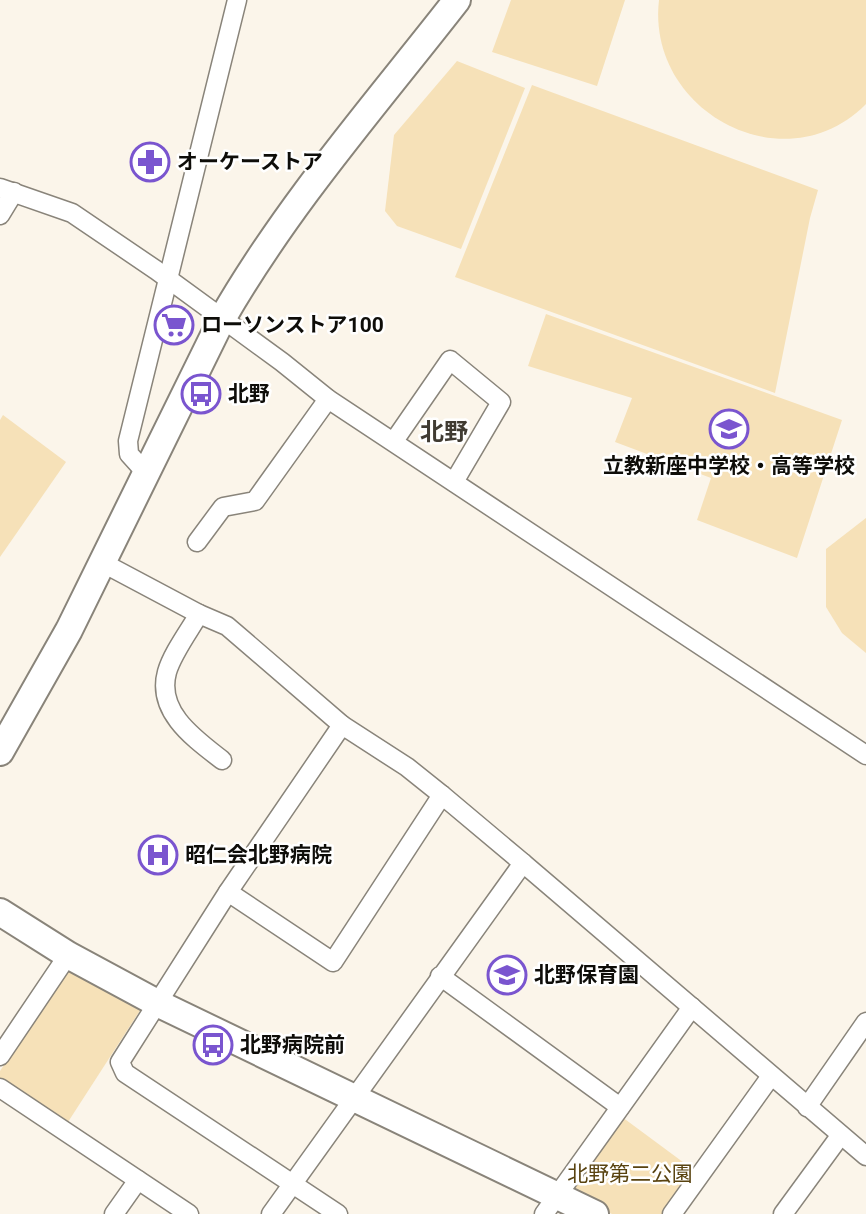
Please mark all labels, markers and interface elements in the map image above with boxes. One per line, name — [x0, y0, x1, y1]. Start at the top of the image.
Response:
pharmacy icon: オーケーストア — [129, 141, 171, 183]
place label: オーケーストア — [177, 150, 323, 174]
supermarket icon: ローソンストア100 — [153, 304, 195, 346]
place label: ローソンストア100 — [201, 313, 384, 337]
bus stop icon: 北野 — [180, 373, 222, 415]
place label: 北野 — [228, 382, 270, 406]
school or university icon: 立教新座中学校・高等学校 — [708, 408, 750, 450]
district label: 北野 — [420, 418, 468, 446]
place label: 立教新座中学校・高等学校 — [603, 454, 855, 478]
hospital icon: 昭仁会北野病院 — [137, 834, 179, 876]
place label: 昭仁会北野病院 — [185, 843, 332, 867]
school or university icon: 北野保育園 — [486, 954, 528, 996]
place label: 北野保育園 — [534, 963, 639, 987]
bus stop icon: 北野病院前 — [192, 1024, 234, 1066]
place label: 北野病院前 — [240, 1033, 345, 1057]
park label: 北野第二公園 — [567, 1162, 693, 1186]

